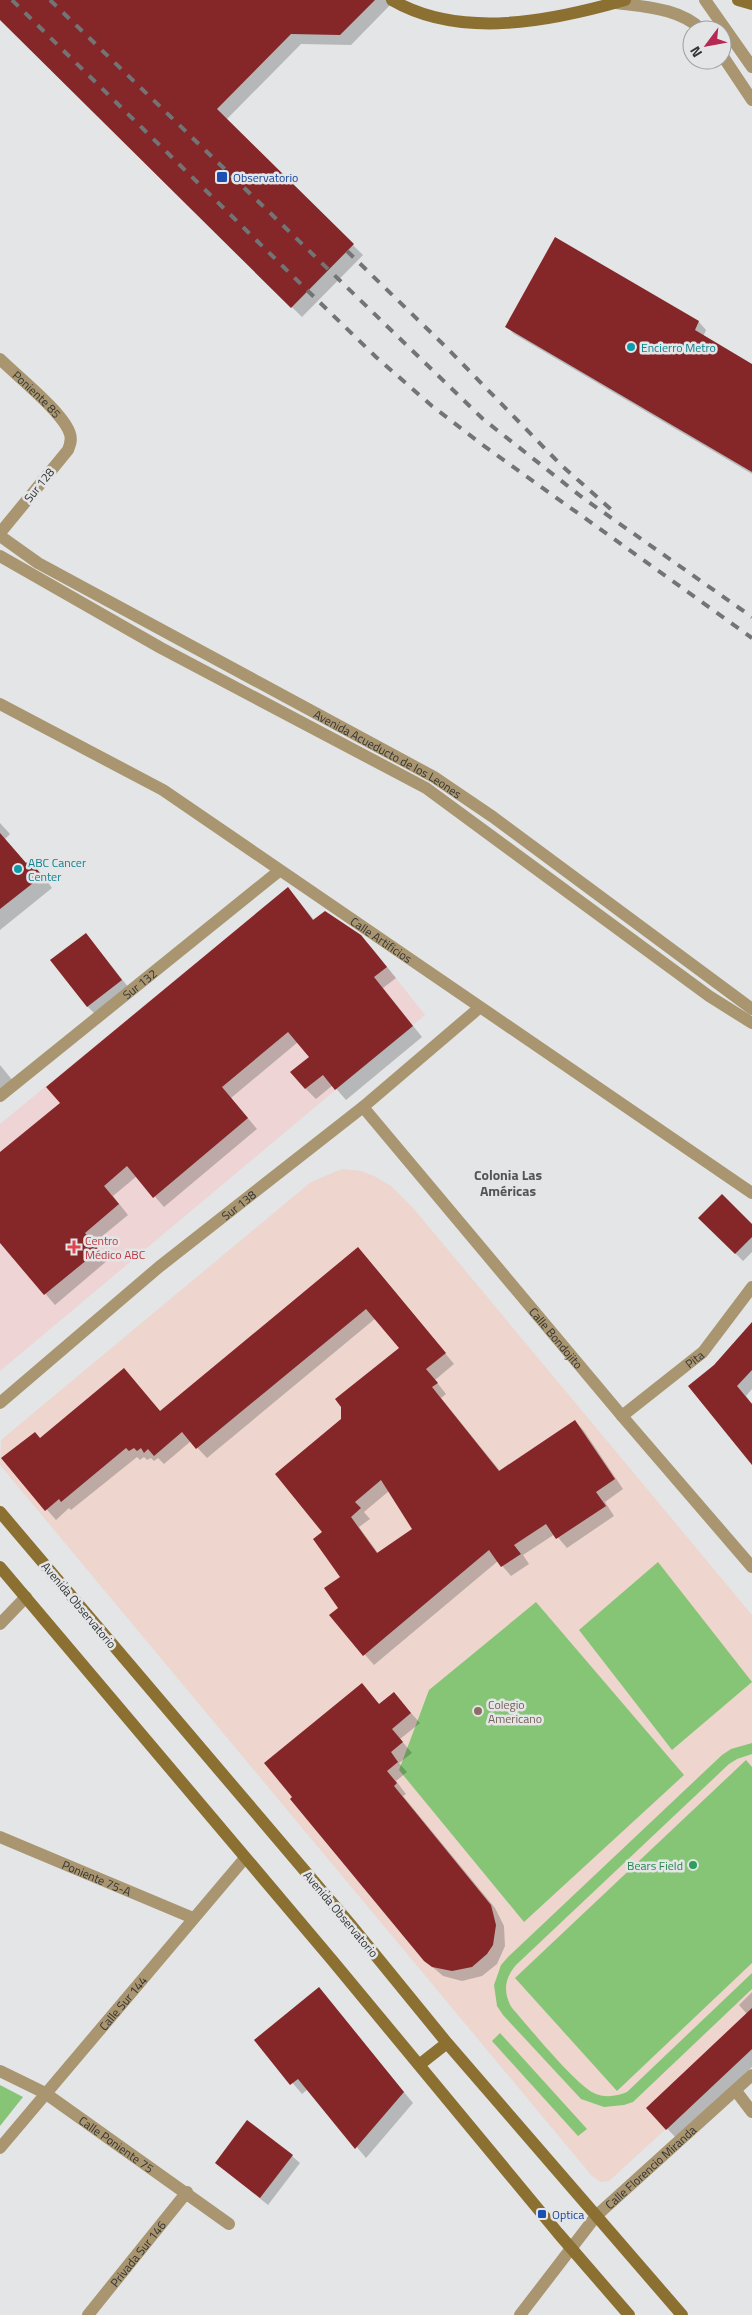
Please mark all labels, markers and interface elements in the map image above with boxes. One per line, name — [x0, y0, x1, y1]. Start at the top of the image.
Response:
north arrow — [682, 20, 732, 70]
text: N — [684, 42, 707, 62]
place label: Observatorio — [233, 168, 298, 187]
marker: Observatorio — [215, 170, 229, 184]
place label: Encierro Metro — [641, 338, 716, 357]
marker: Encierro Metro — [625, 341, 637, 353]
street label: Poniente 85 — [9, 366, 66, 422]
street label: Sur 128 — [19, 463, 59, 506]
street label: Avenida Acueducto de los Leones — [310, 704, 466, 803]
place label: ABC Cancer Center — [28, 853, 86, 886]
marker: ABC Cancer Center — [12, 863, 24, 875]
street label: Calle Artificios — [347, 911, 417, 968]
street label: Sur 132 — [118, 964, 161, 1004]
district label: Colonia Las Américas — [474, 1164, 542, 1201]
street label: Sur 138 — [217, 1185, 260, 1225]
place label: Centro Médico ABC — [85, 1231, 146, 1264]
marker: Centro Médico ABC — [67, 1240, 81, 1254]
street label: Calle Bondojito — [525, 1303, 588, 1373]
street label: Pita — [680, 1345, 708, 1373]
street label: Avenida Observatorio — [37, 1557, 121, 1653]
place label: Colegio Americano — [488, 1695, 542, 1728]
marker: Colegio Americano — [472, 1705, 484, 1717]
street label: Poniente 75-A — [59, 1855, 134, 1901]
place label: Bears Field — [627, 1856, 683, 1875]
marker: Bears Field — [687, 1859, 699, 1871]
street label: Avenida Observatorio — [299, 1866, 383, 1962]
street label: Calle Sur 144 — [94, 1971, 152, 2034]
street label: Calle Poniente 75 — [75, 2111, 158, 2177]
street label: Calle Florencio Miranda — [600, 2121, 700, 2213]
place label: Optica — [552, 2205, 584, 2224]
marker: Optica — [536, 2208, 548, 2220]
street label: Privada Sur 146 — [105, 2216, 170, 2291]

